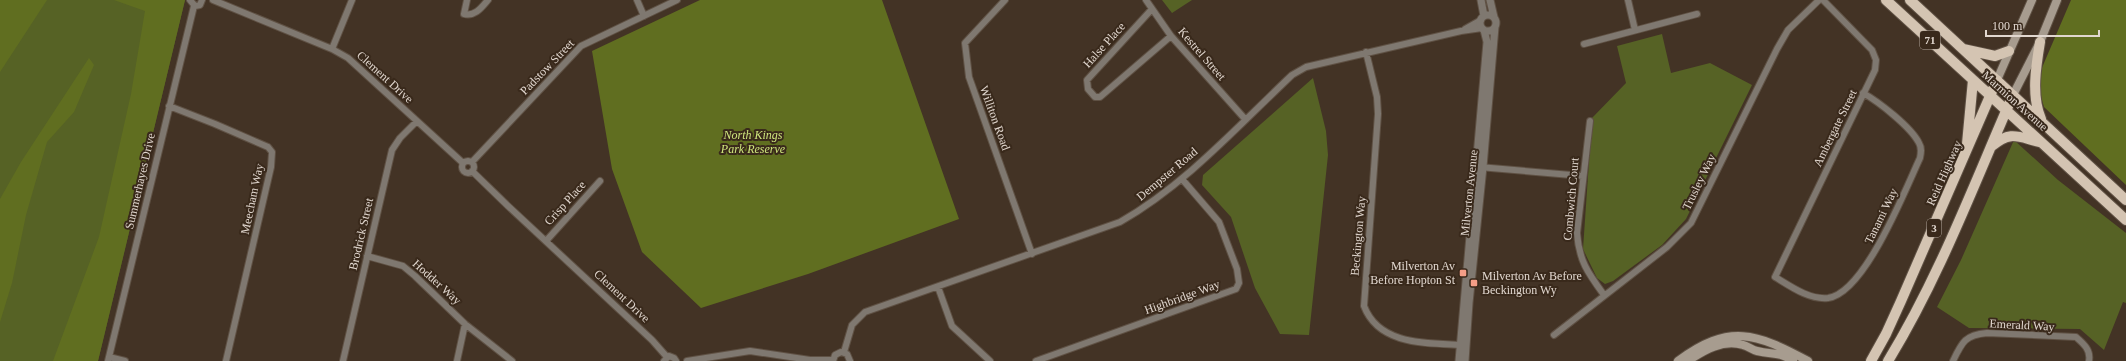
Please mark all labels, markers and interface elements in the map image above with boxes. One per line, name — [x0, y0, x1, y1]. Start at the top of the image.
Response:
scale bar — [1986, 12, 2099, 38]
street label: Halse Place — [1080, 19, 1128, 71]
text: 100 m — [1992, 19, 2023, 33]
street label: Kestrel Street — [1175, 25, 1229, 84]
road number: 71 — [1920, 31, 1940, 49]
street label: Padstow Street — [517, 36, 577, 98]
street label: Clement Drive — [354, 48, 416, 106]
street label: Marmion Avenue — [1979, 68, 2051, 134]
street label: Williton Road — [977, 84, 1013, 152]
street label: Ambergate Street — [1810, 87, 1860, 169]
park label: North Kings Park Reserve — [720, 128, 786, 156]
street label: Summerhayes Drive — [122, 132, 158, 230]
street label: Reid Highway — [1923, 138, 1965, 208]
street label: Dempster Road — [1134, 145, 1200, 203]
street label: Milverton Avenue — [1458, 149, 1480, 237]
street label: Trusley Way — [1679, 152, 1719, 212]
street label: Combwich Court — [1560, 156, 1582, 241]
street label: Meecham Way — [238, 162, 266, 236]
street label: Crisp Place — [541, 178, 589, 228]
street label: Tanami Way — [1861, 186, 1901, 246]
street label: Brodrick Street — [346, 196, 376, 271]
street label: Beckington Way — [1348, 196, 1368, 276]
road number: 3 — [1927, 219, 1941, 237]
street label: Hodder Way — [410, 257, 464, 307]
place label: Milverton Av Before Hopton St — [1370, 259, 1456, 287]
street label: Clement Drive — [591, 267, 653, 325]
marker: Milverton Av Before Hopton St — [1458, 268, 1468, 278]
place label: Milverton Av Before Beckington Wy — [1482, 269, 1582, 297]
street label: Highbridge Way — [1142, 277, 1222, 317]
marker: Milverton Av Before Beckington Wy — [1469, 278, 1479, 288]
street label: Emerald Way — [1989, 316, 2055, 334]

